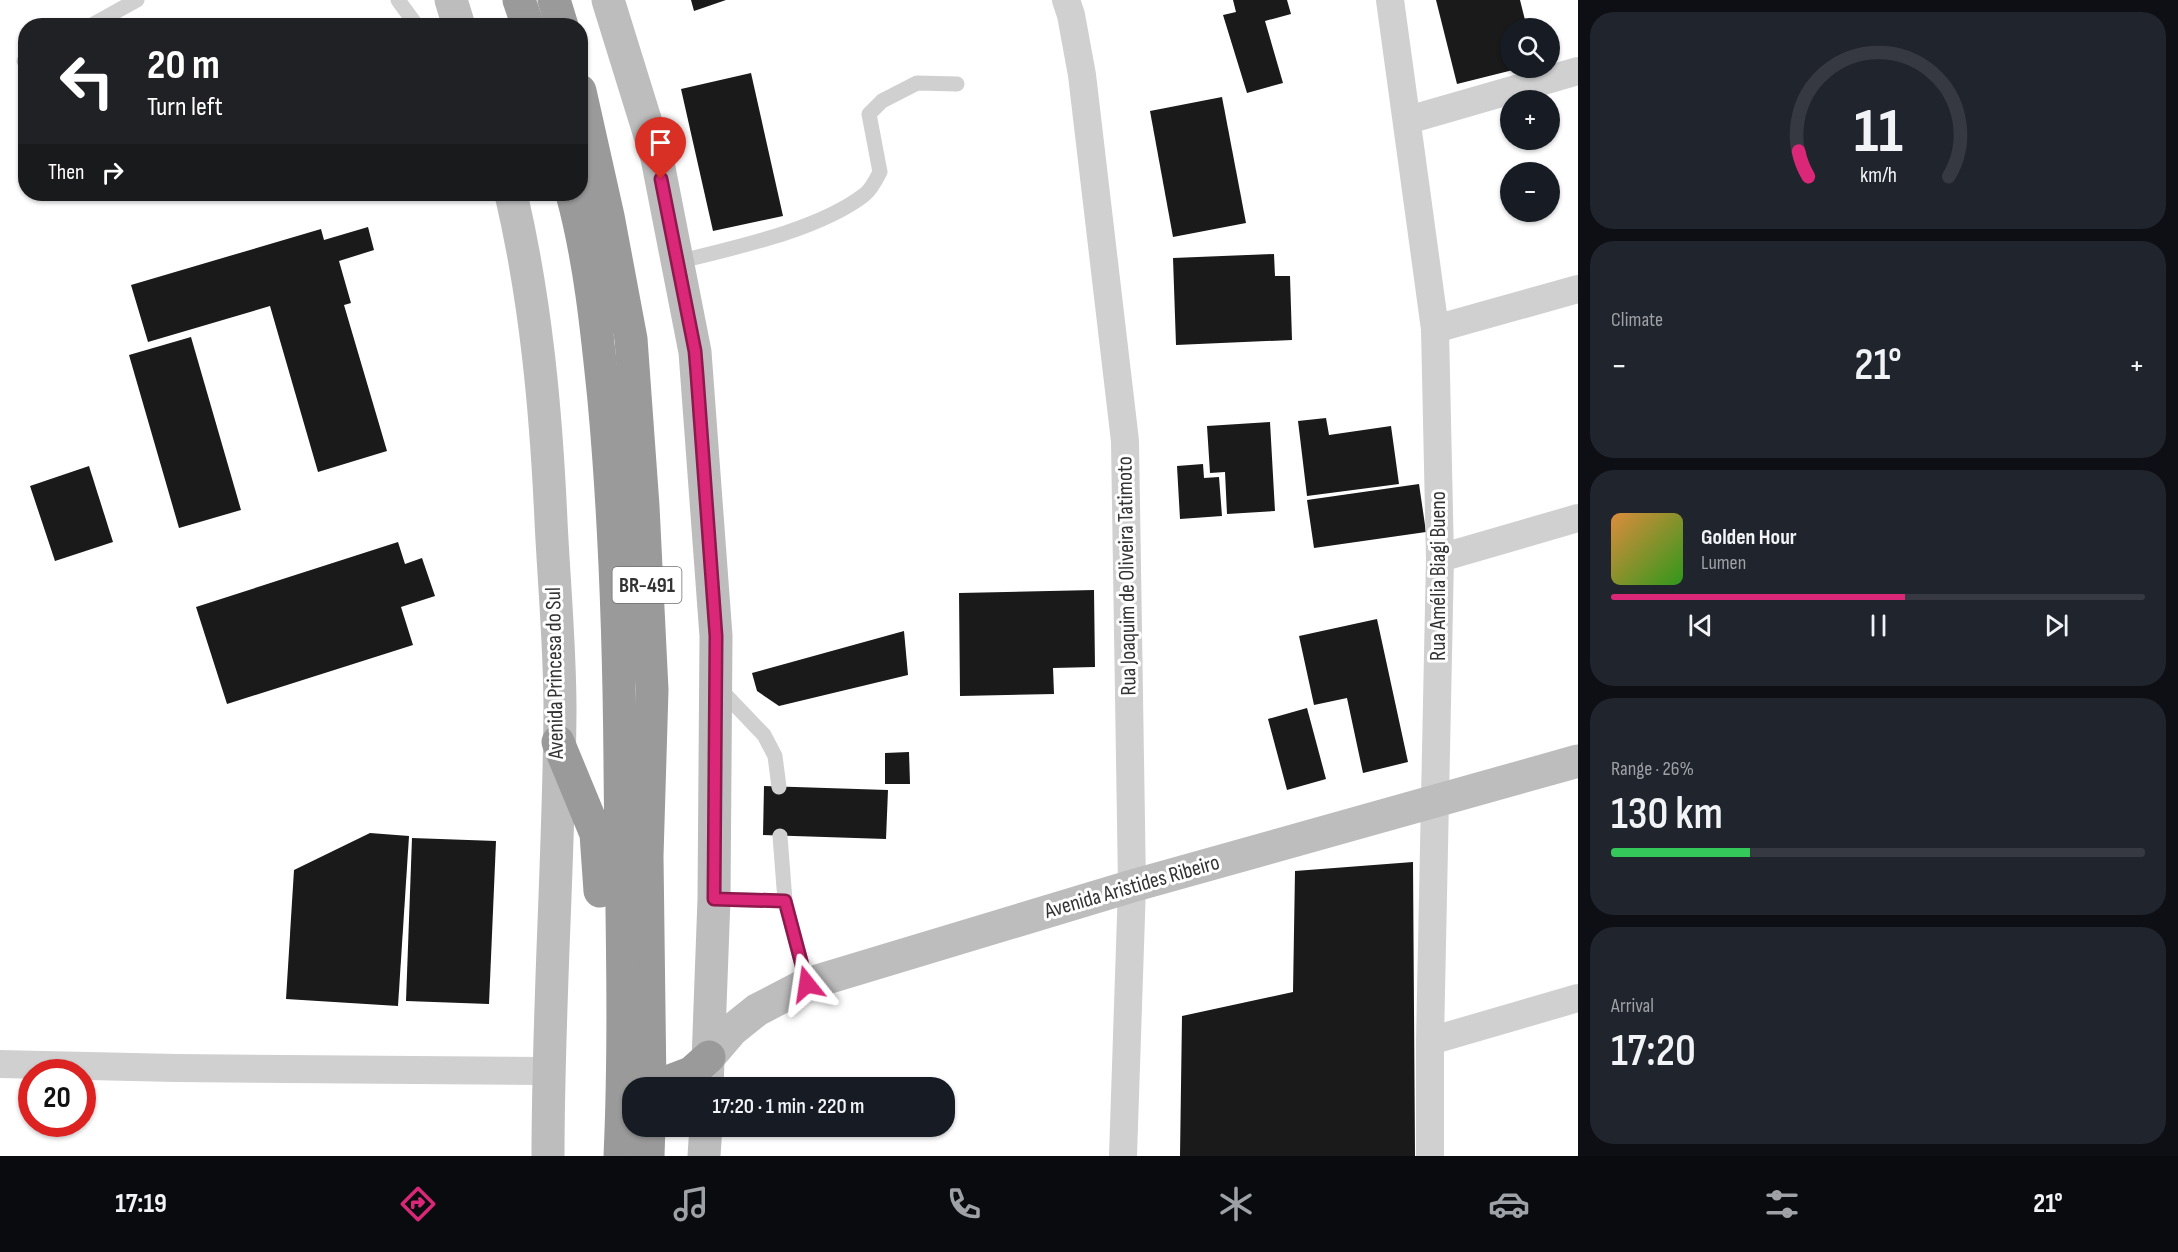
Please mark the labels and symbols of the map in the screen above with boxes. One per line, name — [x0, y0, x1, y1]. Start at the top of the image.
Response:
pin — [635, 117, 686, 179]
street label: Rua Joaquim de Oliveira Tatimoto — [1111, 456, 1143, 696]
street label: Rua Amélia Biagi Bueno — [1425, 491, 1452, 661]
road number: BR-491 — [612, 567, 682, 603]
street label: Avenida Princesa do Sul — [540, 587, 570, 760]
street label: Avenida Aristides Ribeiro — [1040, 849, 1223, 925]
position arrow — [775, 952, 839, 1016]
speed limit sign: 20 — [18, 1059, 96, 1137]

